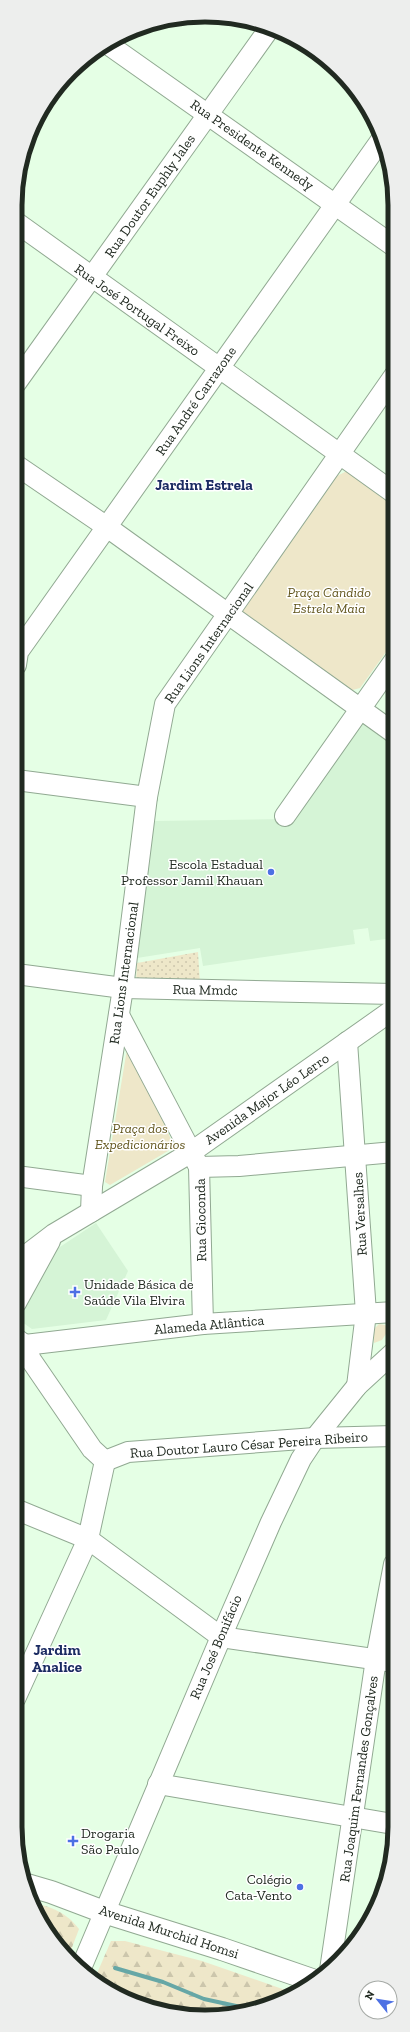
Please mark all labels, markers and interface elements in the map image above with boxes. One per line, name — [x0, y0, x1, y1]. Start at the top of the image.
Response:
street label: Rua Presidente Kennedy — [187, 96, 318, 195]
street label: Rua Doutor Euphly Jales — [101, 131, 199, 261]
street label: Rua José Portugal Freixo — [71, 260, 203, 360]
street label: Rua André Carrazone — [152, 343, 240, 459]
district label: Jardim Estrela — [155, 476, 253, 494]
street label: Rua Lions Internacional — [161, 579, 257, 707]
park label: Praça Cândido Estrela Maia — [287, 584, 371, 617]
place label: Escola Estadual Professor Jamil Khauan — [121, 856, 263, 889]
marker: Escola Estadual Professor Jamil Khauan — [266, 867, 276, 877]
street label: Rua Lions Internacional — [106, 900, 142, 1045]
street label: Rua Mmdc — [172, 981, 238, 999]
street label: Avenida Major Léo Lerro — [202, 1050, 332, 1148]
park label: Praça dos Expedicionários — [95, 1120, 185, 1153]
street label: Rua Versalhes — [349, 1172, 371, 1256]
street label: Rua Gioconda — [192, 1178, 210, 1262]
place label: Unidade Básica de Saúde Vila Elvira — [84, 1276, 194, 1309]
marker: Unidade Básica de Saúde Vila Elvira — [69, 1286, 81, 1298]
street label: Alameda Atlântica — [153, 1312, 265, 1338]
street label: Rua Doutor Lauro César Pereira Ribeiro — [129, 1428, 369, 1462]
street label: Rua José Bonifácio — [186, 1592, 246, 1702]
district label: Jardim Analice — [32, 1641, 82, 1676]
street label: Rua Joaquim Fernandes Gonçalves — [336, 1675, 382, 1883]
place label: Drogaria São Paulo — [81, 1825, 139, 1858]
marker: Drogaria São Paulo — [68, 1836, 78, 1846]
place label: Colégio Cata-Vento — [225, 1871, 292, 1904]
marker: Colégio Cata-Vento — [295, 1882, 305, 1892]
street label: Avenida Murchid Homsi — [97, 1901, 241, 1963]
north arrow — [358, 1980, 398, 2020]
text: N — [362, 1988, 378, 2002]

